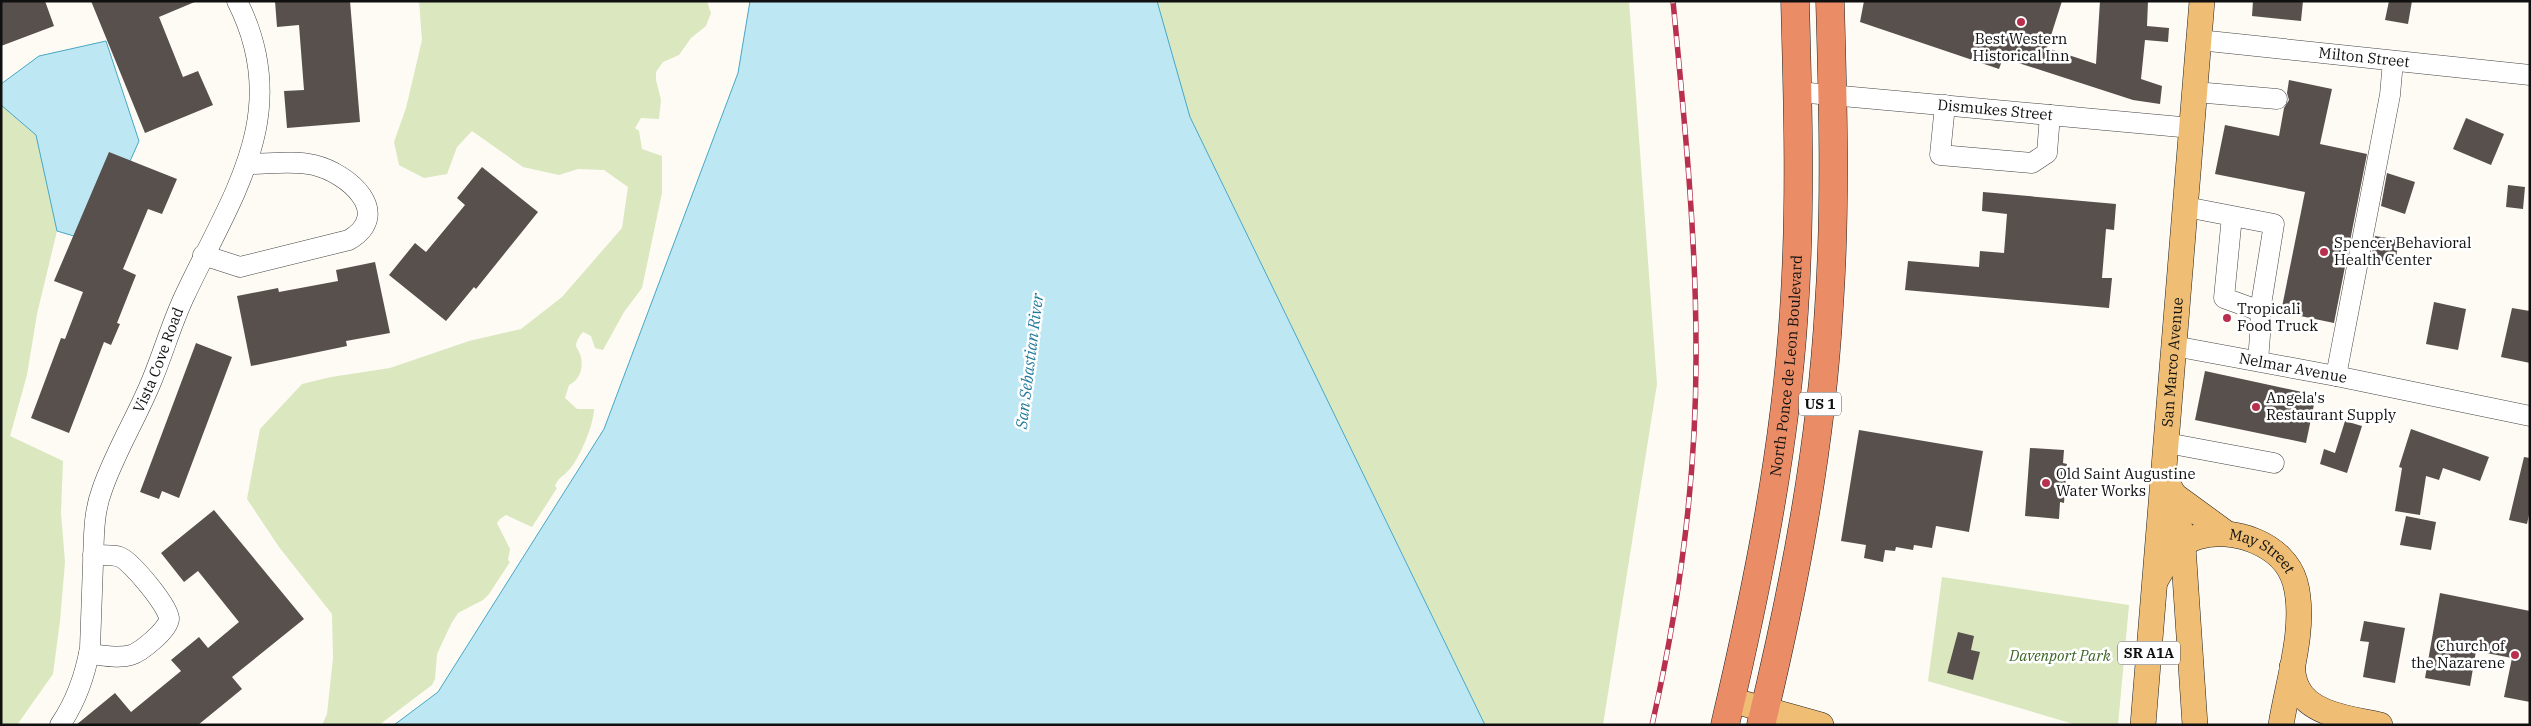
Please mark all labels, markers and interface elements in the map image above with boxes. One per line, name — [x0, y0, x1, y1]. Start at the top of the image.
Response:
marker: Best Western Historical Inn — [2015, 16, 2027, 28]
place label: Best Western Historical Inn — [1972, 29, 2070, 65]
street label: Milton Street — [2318, 43, 2411, 71]
street label: Dismukes Street — [1937, 95, 2054, 124]
place label: Spencer Behavioral Health Center — [2334, 233, 2471, 269]
marker: Spencer Behavioral Health Center — [2318, 246, 2330, 258]
street label: North Ponce de Leon Boulevard — [1765, 255, 1806, 478]
water label: San Sebastian River — [1011, 291, 1047, 431]
street label: San Marco Avenue — [2157, 296, 2187, 428]
place label: Tropicali Food Truck — [2237, 299, 2318, 335]
street label: Vista Cove Road — [129, 304, 187, 416]
marker: Tropicali Food Truck — [2221, 312, 2233, 324]
street label: Nelmar Avenue — [2237, 348, 2349, 387]
place label: Angela's Restaurant Supply — [2266, 388, 2396, 424]
road number: US 1 — [1799, 392, 1841, 416]
marker: Angela's Restaurant Supply — [2250, 401, 2262, 413]
place label: Old Saint Augustine Water Works — [2056, 464, 2196, 500]
marker: Old Saint Augustine Water Works — [2040, 477, 2052, 489]
street label: May Street — [2228, 524, 2300, 576]
place label: Church of the Nazarene — [2411, 636, 2506, 672]
road number: SR A1A — [2118, 641, 2180, 664]
park label: Davenport Park — [2008, 646, 2111, 665]
marker: Church of the Nazarene — [2509, 649, 2521, 661]

